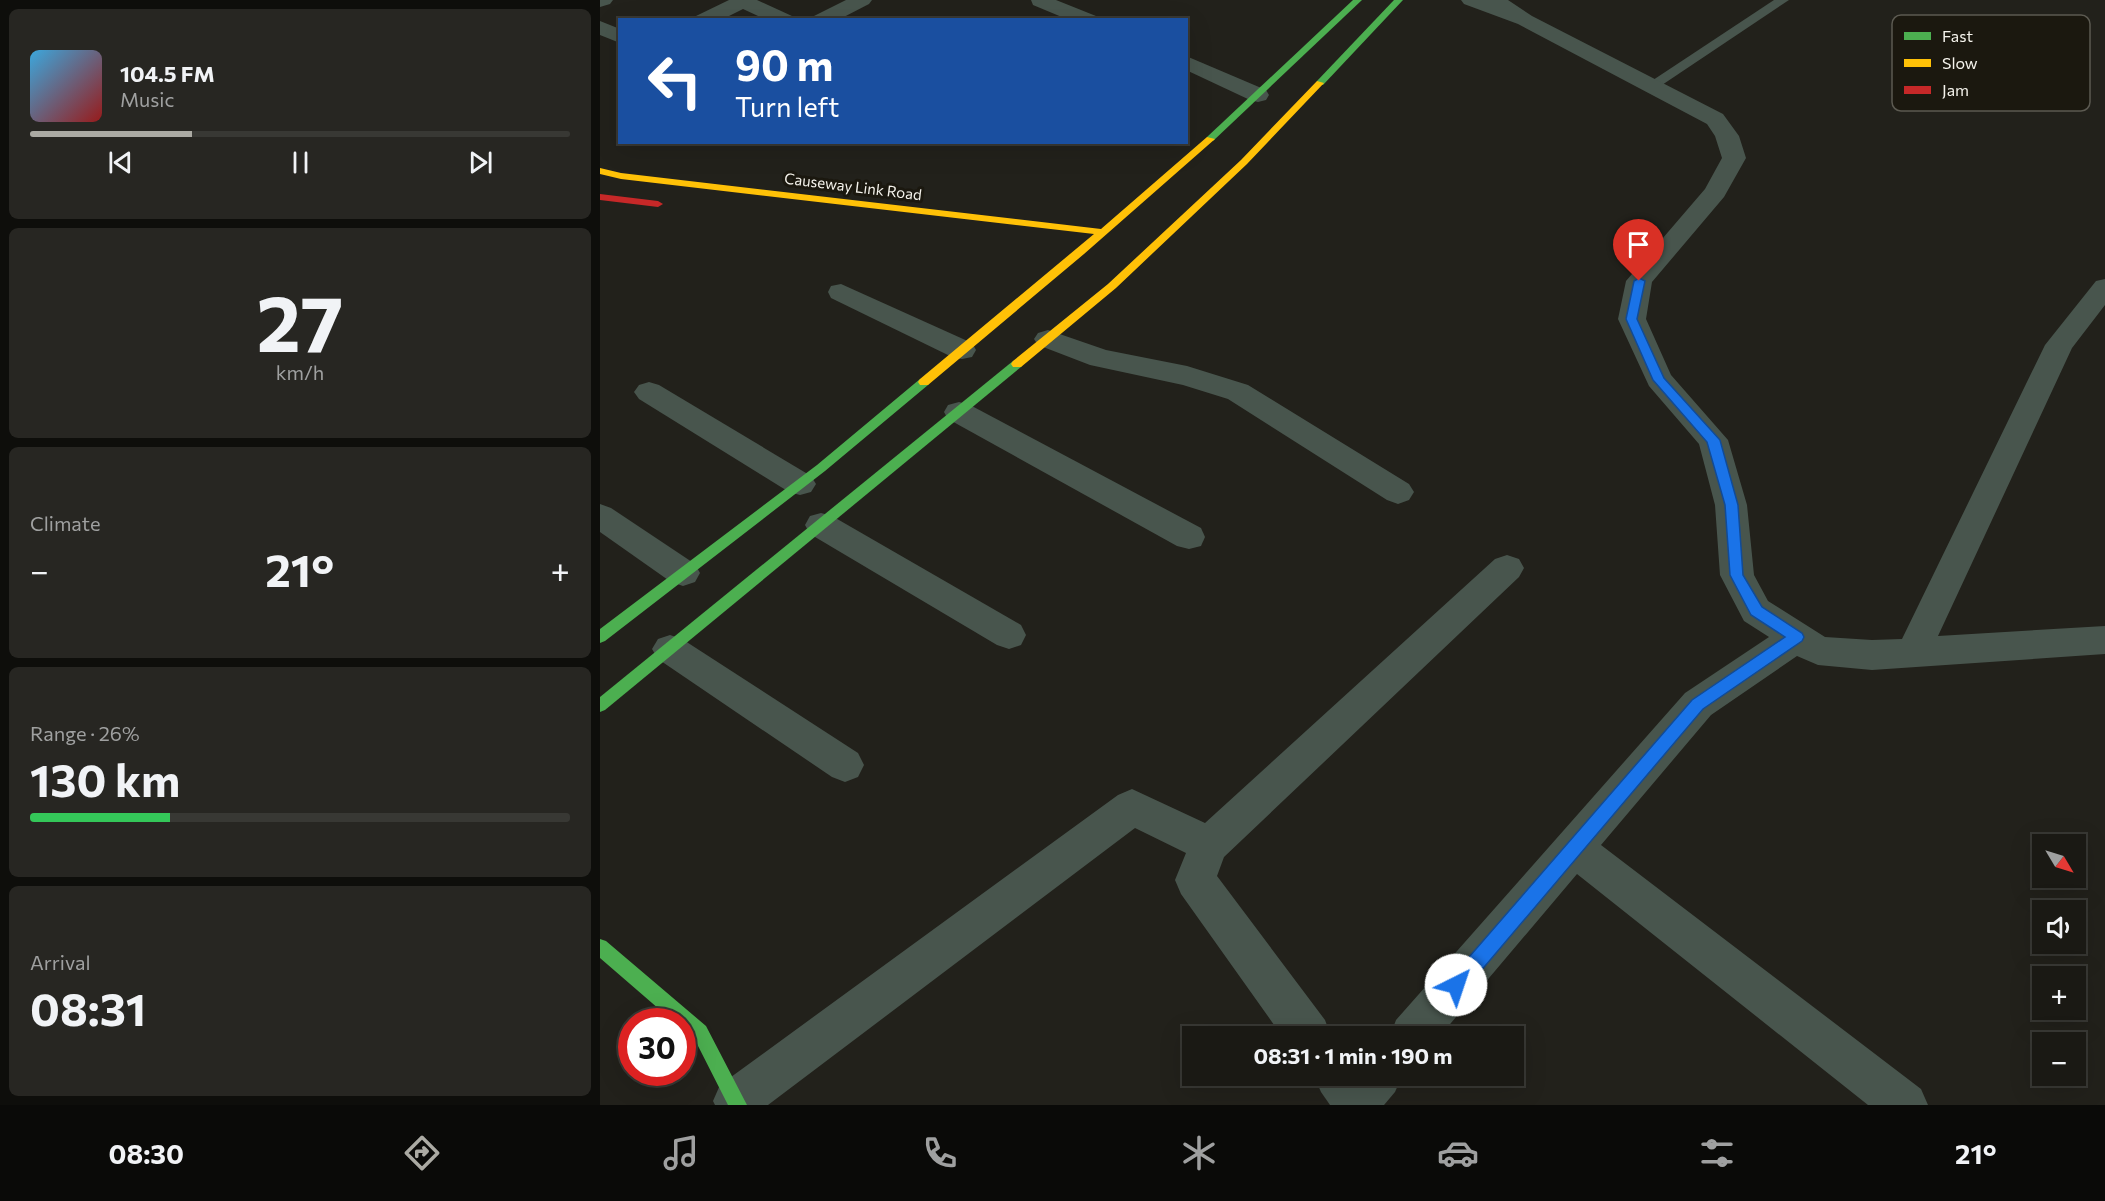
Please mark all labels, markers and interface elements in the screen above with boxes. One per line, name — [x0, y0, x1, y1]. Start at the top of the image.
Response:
legend — [1892, 15, 2090, 111]
text: Fast — [1942, 26, 1973, 45]
text: 90 m — [735, 38, 834, 90]
icon: left — [636, 42, 714, 120]
text: Slow — [1942, 53, 1978, 72]
text: 104.5 FM — [120, 60, 215, 87]
text: Jam — [1942, 80, 1969, 99]
text: Music — [120, 87, 174, 111]
text: Turn left — [735, 90, 839, 123]
icon: previous — [104, 146, 137, 179]
icon: pause — [284, 146, 317, 179]
icon: next — [464, 146, 497, 179]
street label: Causeway Link Road — [783, 169, 923, 203]
pin — [1613, 219, 1664, 281]
icon: arrive — [1622, 228, 1655, 261]
text: 27 — [257, 273, 343, 368]
text: km/h — [276, 360, 324, 384]
text: Climate — [30, 511, 100, 535]
text: 21° — [265, 541, 334, 596]
text: − — [30, 549, 49, 590]
text: + — [551, 549, 570, 590]
text: Range · 26% — [30, 721, 140, 745]
text: 130 km — [30, 751, 180, 806]
north arrow — [2032, 834, 2086, 888]
map controls — [2032, 834, 2086, 1086]
button: sound — [2032, 900, 2086, 954]
text: Arrival — [30, 950, 91, 974]
position arrow — [1424, 953, 1488, 1017]
button: + — [2032, 966, 2086, 1020]
text: 08:31 — [30, 980, 146, 1035]
speed limit sign: 30 — [618, 1008, 696, 1086]
button: − — [2032, 1032, 2086, 1086]
text: 08:31 · 1 min · 190 m — [1253, 1042, 1453, 1069]
icon: directions — [401, 1132, 443, 1174]
icon: music — [660, 1132, 702, 1174]
icon: phone — [919, 1132, 961, 1174]
icon: climate — [1178, 1132, 1220, 1174]
icon: car — [1437, 1132, 1479, 1174]
icon: filters — [1696, 1132, 1738, 1174]
text: 08:30 — [109, 1137, 184, 1170]
text: 21° — [1955, 1137, 1996, 1170]

